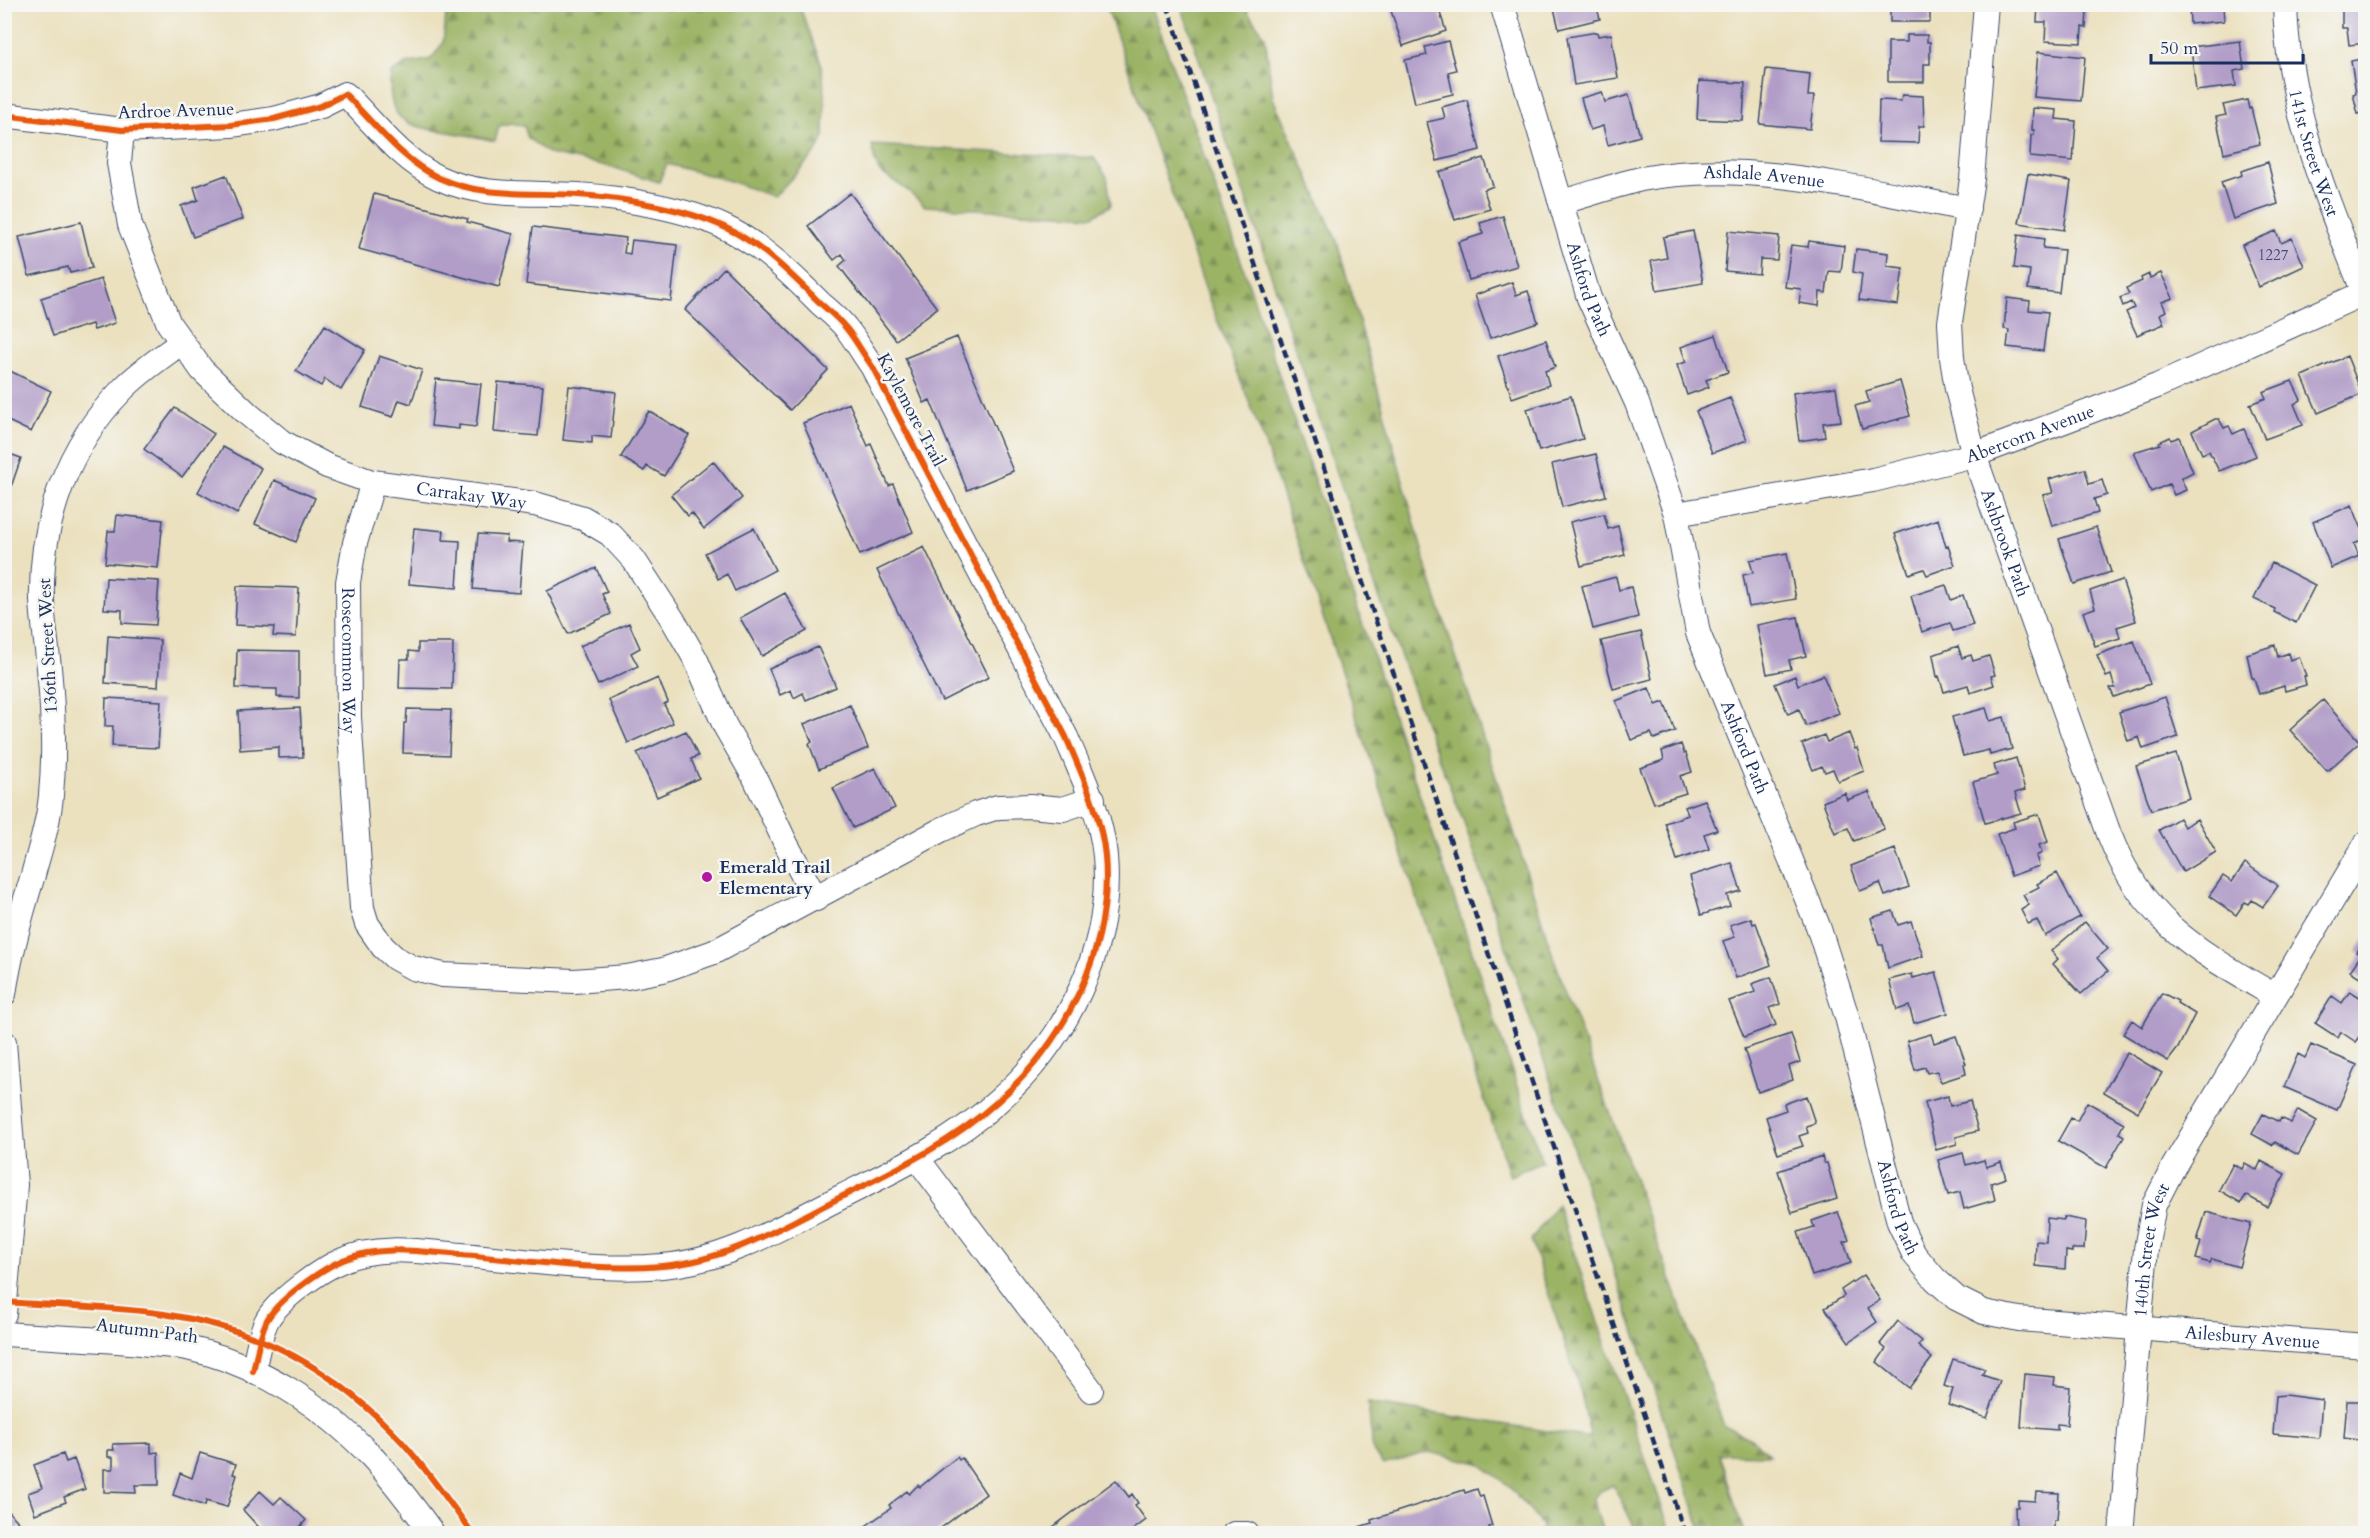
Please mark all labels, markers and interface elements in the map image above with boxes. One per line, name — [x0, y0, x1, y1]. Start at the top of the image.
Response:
scale bar — [2151, 27, 2302, 65]
text: 50 m — [2160, 36, 2199, 61]
street label: 141st Street West — [2283, 87, 2345, 220]
street label: Ardroe Avenue — [117, 96, 235, 126]
street label: Ashdale Avenue — [1703, 160, 1827, 194]
street label: Ashford Path — [1561, 239, 1617, 340]
house number: 1227 — [2258, 245, 2289, 265]
street label: Kaylemore Trail — [871, 349, 952, 471]
street label: Abercorn Avenue — [1964, 398, 2098, 469]
street label: Carrakay Way — [415, 476, 529, 515]
street label: Ashbrook Path — [1975, 485, 2036, 600]
street label: 136th Street West — [32, 577, 64, 715]
street label: Rosecommon Way — [336, 587, 363, 735]
street label: Ashford Path — [1714, 697, 1775, 798]
place label: Emerald Trail Elementary — [719, 855, 831, 901]
marker: Emerald Trail Elementary — [700, 870, 714, 884]
street label: Ashford Path — [1871, 1157, 1925, 1259]
street label: 140th Street West — [2128, 1178, 2176, 1318]
street label: Autumn Path — [95, 1312, 200, 1350]
street label: Ailesbury Avenue — [2184, 1319, 2321, 1355]

